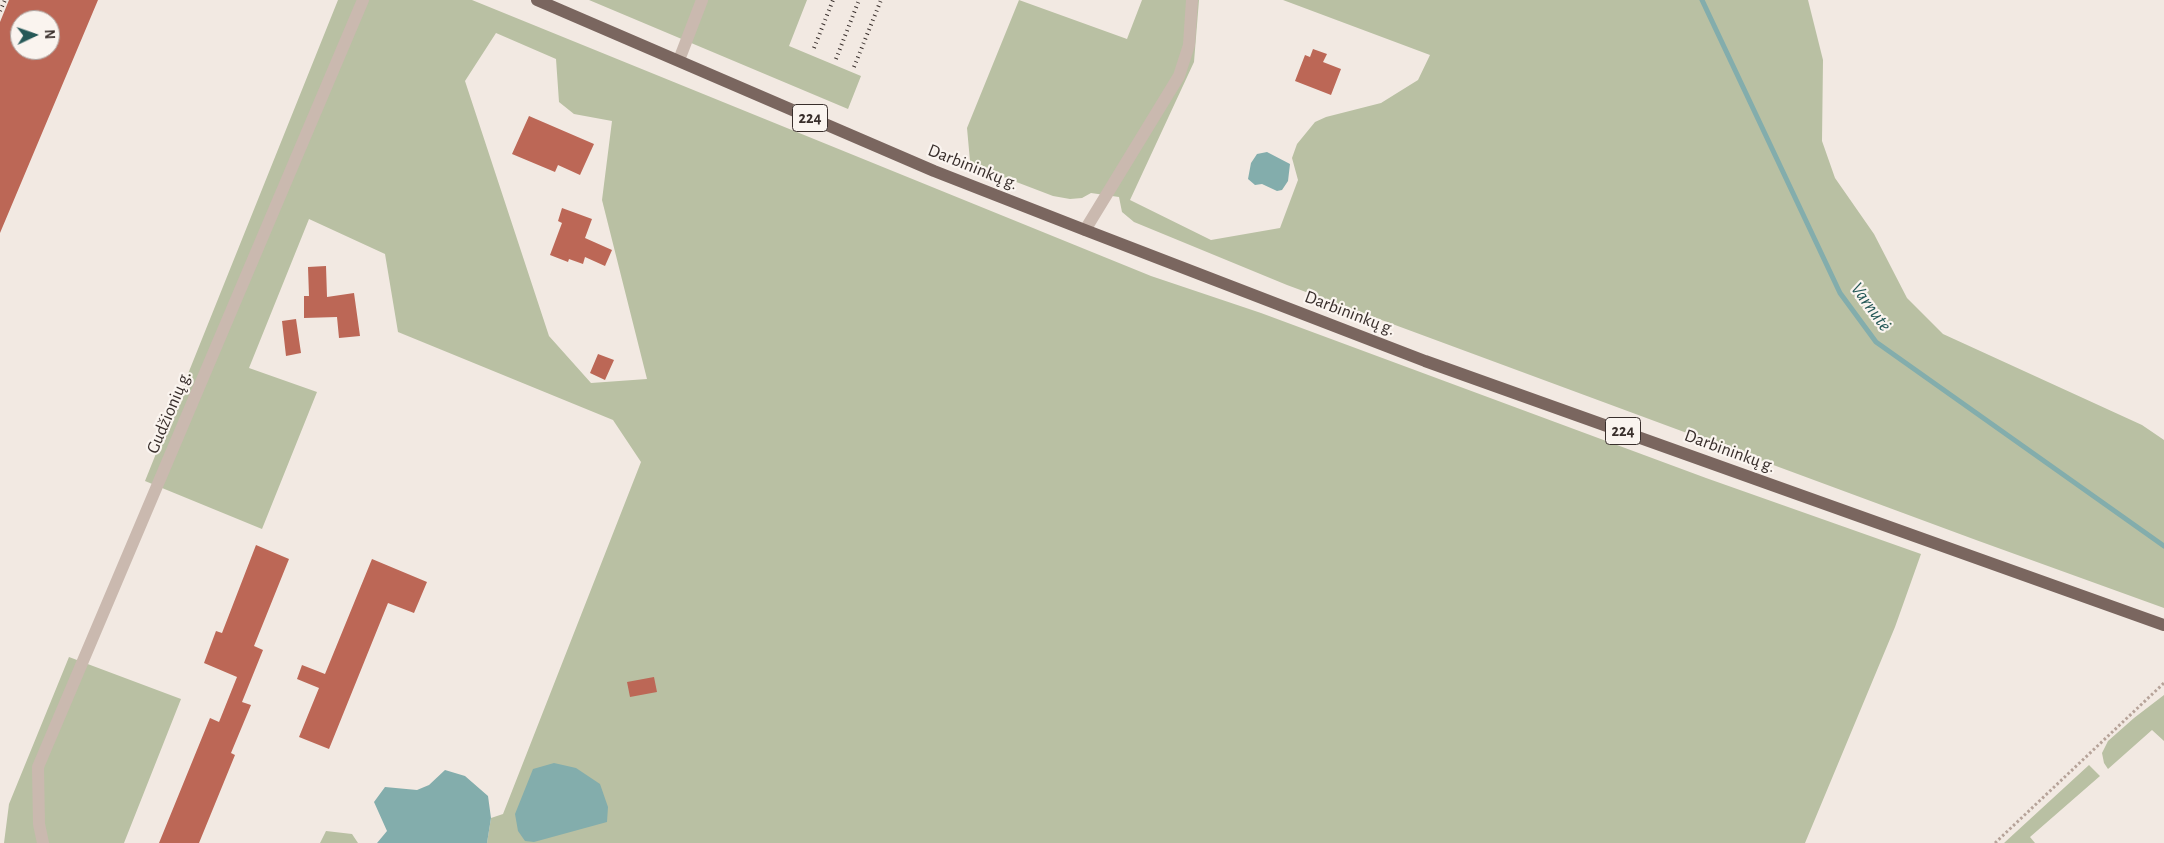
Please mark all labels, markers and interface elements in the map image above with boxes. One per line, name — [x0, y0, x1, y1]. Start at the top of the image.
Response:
north arrow — [10, 10, 60, 60]
text: N — [42, 29, 56, 39]
road number: 224 — [792, 105, 828, 132]
street label: Darbininkų g. — [925, 139, 1021, 195]
water label: Varnutė — [1846, 278, 1896, 336]
street label: Darbininkų g. — [1302, 286, 1398, 340]
street label: Gudžionių g. — [142, 367, 196, 457]
road number: 224 — [1606, 418, 1640, 444]
street label: Darbininkų g. — [1681, 425, 1779, 477]

